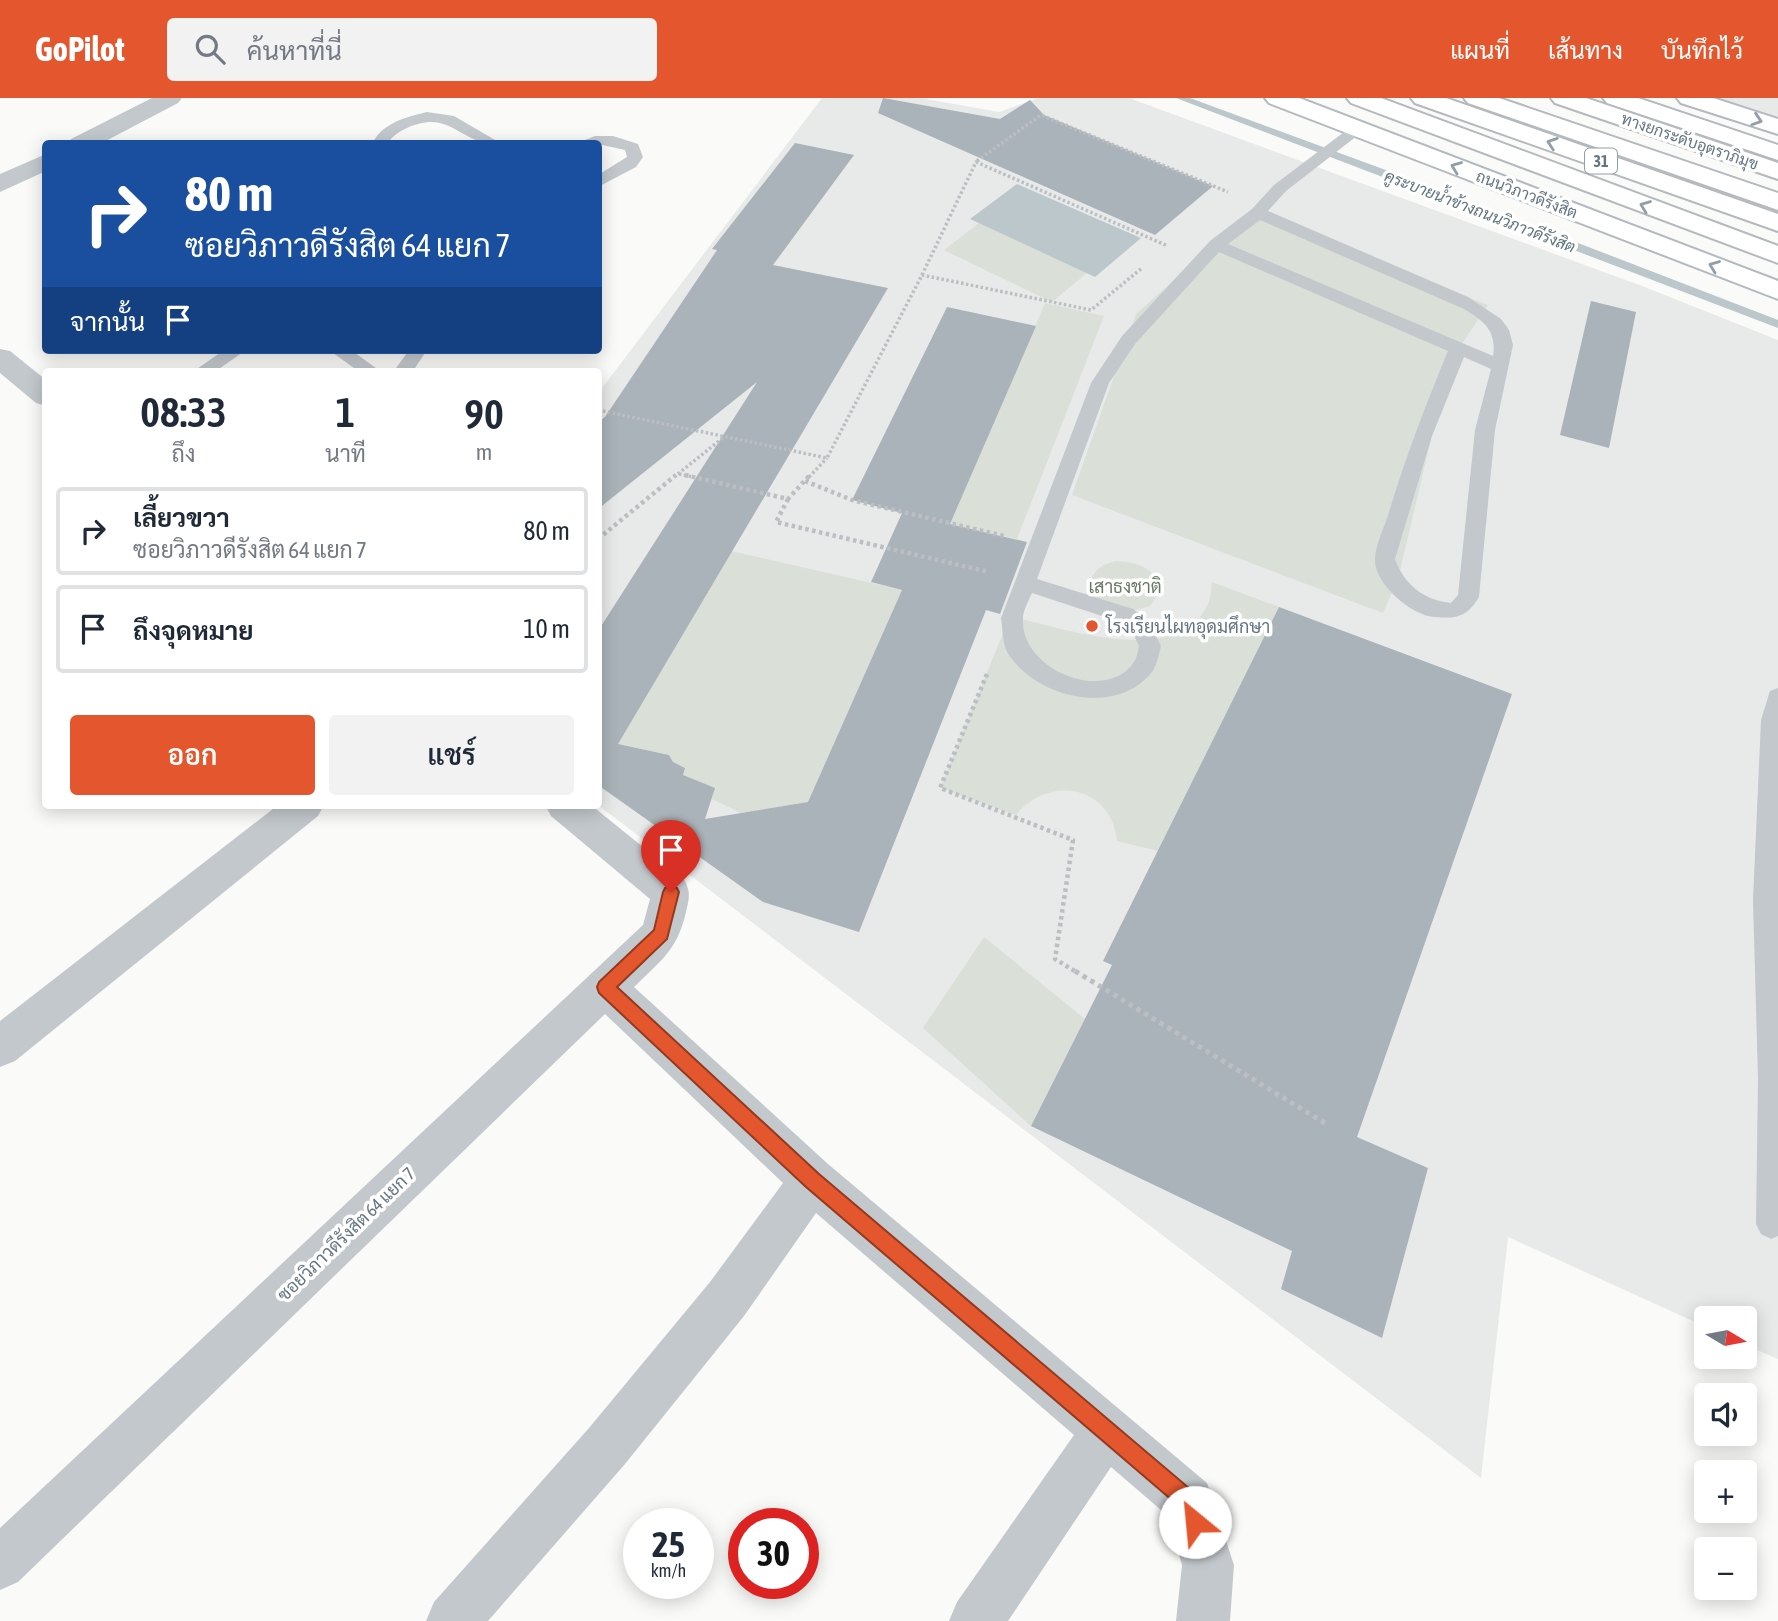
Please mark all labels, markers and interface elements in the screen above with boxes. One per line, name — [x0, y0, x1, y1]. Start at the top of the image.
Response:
search box — [167, 18, 657, 81]
text: GoPilot — [35, 30, 125, 68]
icon: search — [191, 30, 229, 68]
text: ค้นหาที่นี่ — [247, 36, 342, 66]
text: แผนที่ — [1450, 37, 1510, 64]
text: เส้นทาง — [1548, 37, 1623, 64]
text: บันทึกไว้ — [1661, 37, 1743, 64]
street label: ทางยกระดับอุตราภิมุข — [1618, 108, 1761, 176]
one-way arrow — [1750, 112, 1763, 126]
one-way arrow — [1547, 138, 1559, 152]
road number: 31 — [1585, 148, 1617, 174]
one-way arrow — [1451, 161, 1463, 175]
water label: คูระบายน้ำข้างถนนวิภาวดีรังสิต — [1381, 162, 1580, 259]
text: 80 m — [185, 165, 273, 221]
street label: ถนนวิภาวดีรังสิต — [1474, 165, 1581, 222]
icon: right — [70, 168, 161, 259]
one-way arrow — [1640, 200, 1652, 214]
text: ซอยวิภาวดีรังสิต 64 แยก 7 — [185, 227, 510, 264]
one-way arrow — [1709, 261, 1721, 275]
icon: arrive — [159, 301, 197, 339]
text: จากนั้น — [70, 307, 145, 337]
text: 08:33 — [140, 388, 227, 436]
text: 1 — [336, 388, 355, 436]
text: 90 — [464, 390, 504, 438]
text: m — [476, 439, 492, 465]
text: ถึง — [172, 441, 195, 467]
text: นาที — [325, 441, 366, 467]
text: เลี้ยวขวา — [133, 503, 230, 533]
icon: right — [74, 512, 112, 550]
text: 80 m — [523, 516, 570, 546]
text: ซอยวิภาวดีรังสิต 64 แยก 7 — [133, 537, 367, 563]
park label: เสาธงชาติ — [1088, 576, 1162, 597]
icon: arrive — [74, 610, 112, 648]
text: 10 m — [523, 614, 570, 644]
place label: โรงเรียนไผทอุดมศึกษา — [1105, 614, 1270, 639]
text: ถึงจุดหมาย — [133, 616, 254, 646]
marker: โรงเรียนไผทอุดมศึกษา — [1084, 618, 1100, 634]
button: ออก — [70, 715, 315, 795]
button: แชร์ — [329, 715, 574, 795]
pin — [641, 820, 701, 892]
icon: arrive — [652, 831, 690, 869]
street label: ซอยวิภาวดีรังสิต 64 แยก 7 — [272, 1161, 419, 1305]
north arrow — [1694, 1306, 1757, 1368]
map controls — [1694, 1306, 1757, 1600]
button: sound — [1694, 1383, 1757, 1446]
button: + — [1694, 1460, 1757, 1523]
position arrow — [1158, 1485, 1232, 1559]
speed limit sign: 30 — [728, 1508, 819, 1599]
text: 25 — [652, 1524, 685, 1564]
button: − — [1694, 1537, 1757, 1600]
text: km/h — [651, 1560, 686, 1581]

